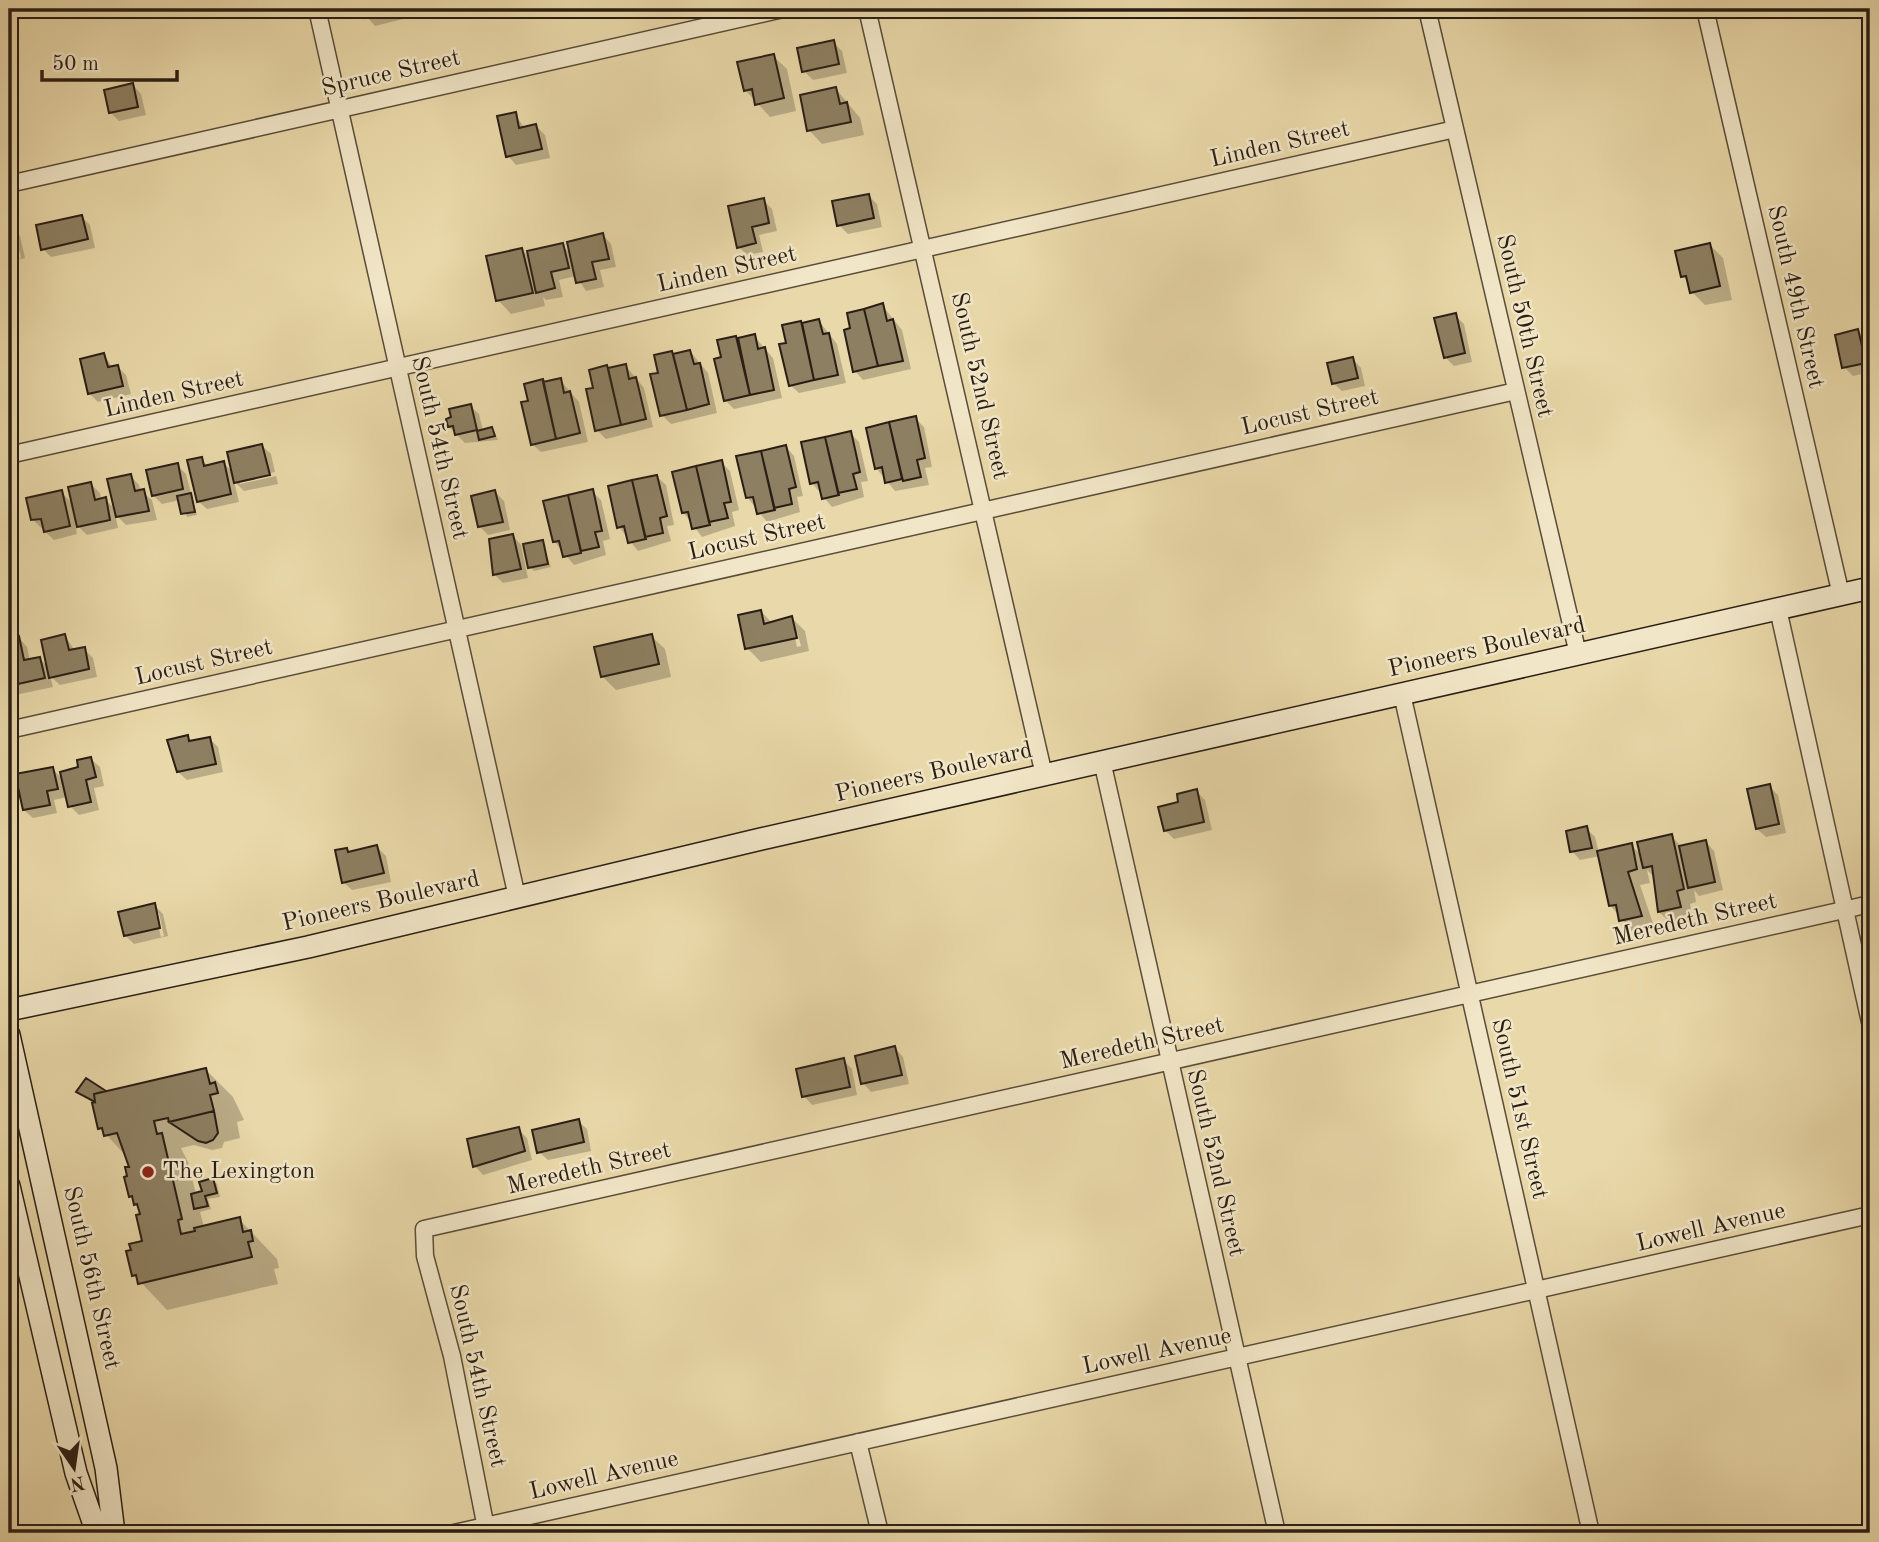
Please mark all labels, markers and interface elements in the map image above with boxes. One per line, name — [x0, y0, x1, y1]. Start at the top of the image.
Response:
scale bar — [42, 38, 177, 82]
street label: Spruce Street — [319, 46, 463, 102]
text: 50 m — [52, 54, 99, 75]
street label: Linden Street — [1208, 117, 1352, 173]
street label: South 49th Street — [1762, 203, 1828, 391]
street label: South 50th Street — [1491, 232, 1557, 420]
street label: Linden Street — [655, 242, 799, 298]
street label: South 52nd Street — [946, 290, 1012, 482]
street label: South 54th Street — [406, 354, 472, 542]
street label: Linden Street — [102, 367, 246, 423]
street label: Locust Street — [1239, 386, 1381, 440]
street label: Locust Street — [686, 511, 828, 565]
street label: Pioneers Boulevard — [1386, 614, 1588, 682]
street label: Locust Street — [133, 636, 275, 690]
street label: Pioneers Boulevard — [833, 739, 1035, 807]
street label: Pioneers Boulevard — [280, 868, 482, 936]
street label: Meredeth Street — [1611, 889, 1779, 951]
street label: Meredeth Street — [1058, 1013, 1226, 1075]
street label: South 51st Street — [1487, 1016, 1551, 1202]
street label: South 52nd Street — [1182, 1067, 1248, 1259]
street label: Meredeth Street — [505, 1138, 673, 1200]
place label: The Lexington — [162, 1160, 315, 1184]
marker: The Lexington — [140, 1164, 156, 1180]
street label: South 56th Street — [58, 1184, 124, 1372]
street label: Lowell Avenue — [1634, 1199, 1788, 1257]
street label: South 54th Street — [444, 1282, 510, 1470]
street label: Lowell Avenue — [1080, 1324, 1234, 1380]
north arrow — [38, 1434, 108, 1504]
street label: Lowell Avenue — [527, 1447, 681, 1505]
text: N — [68, 1471, 86, 1493]

